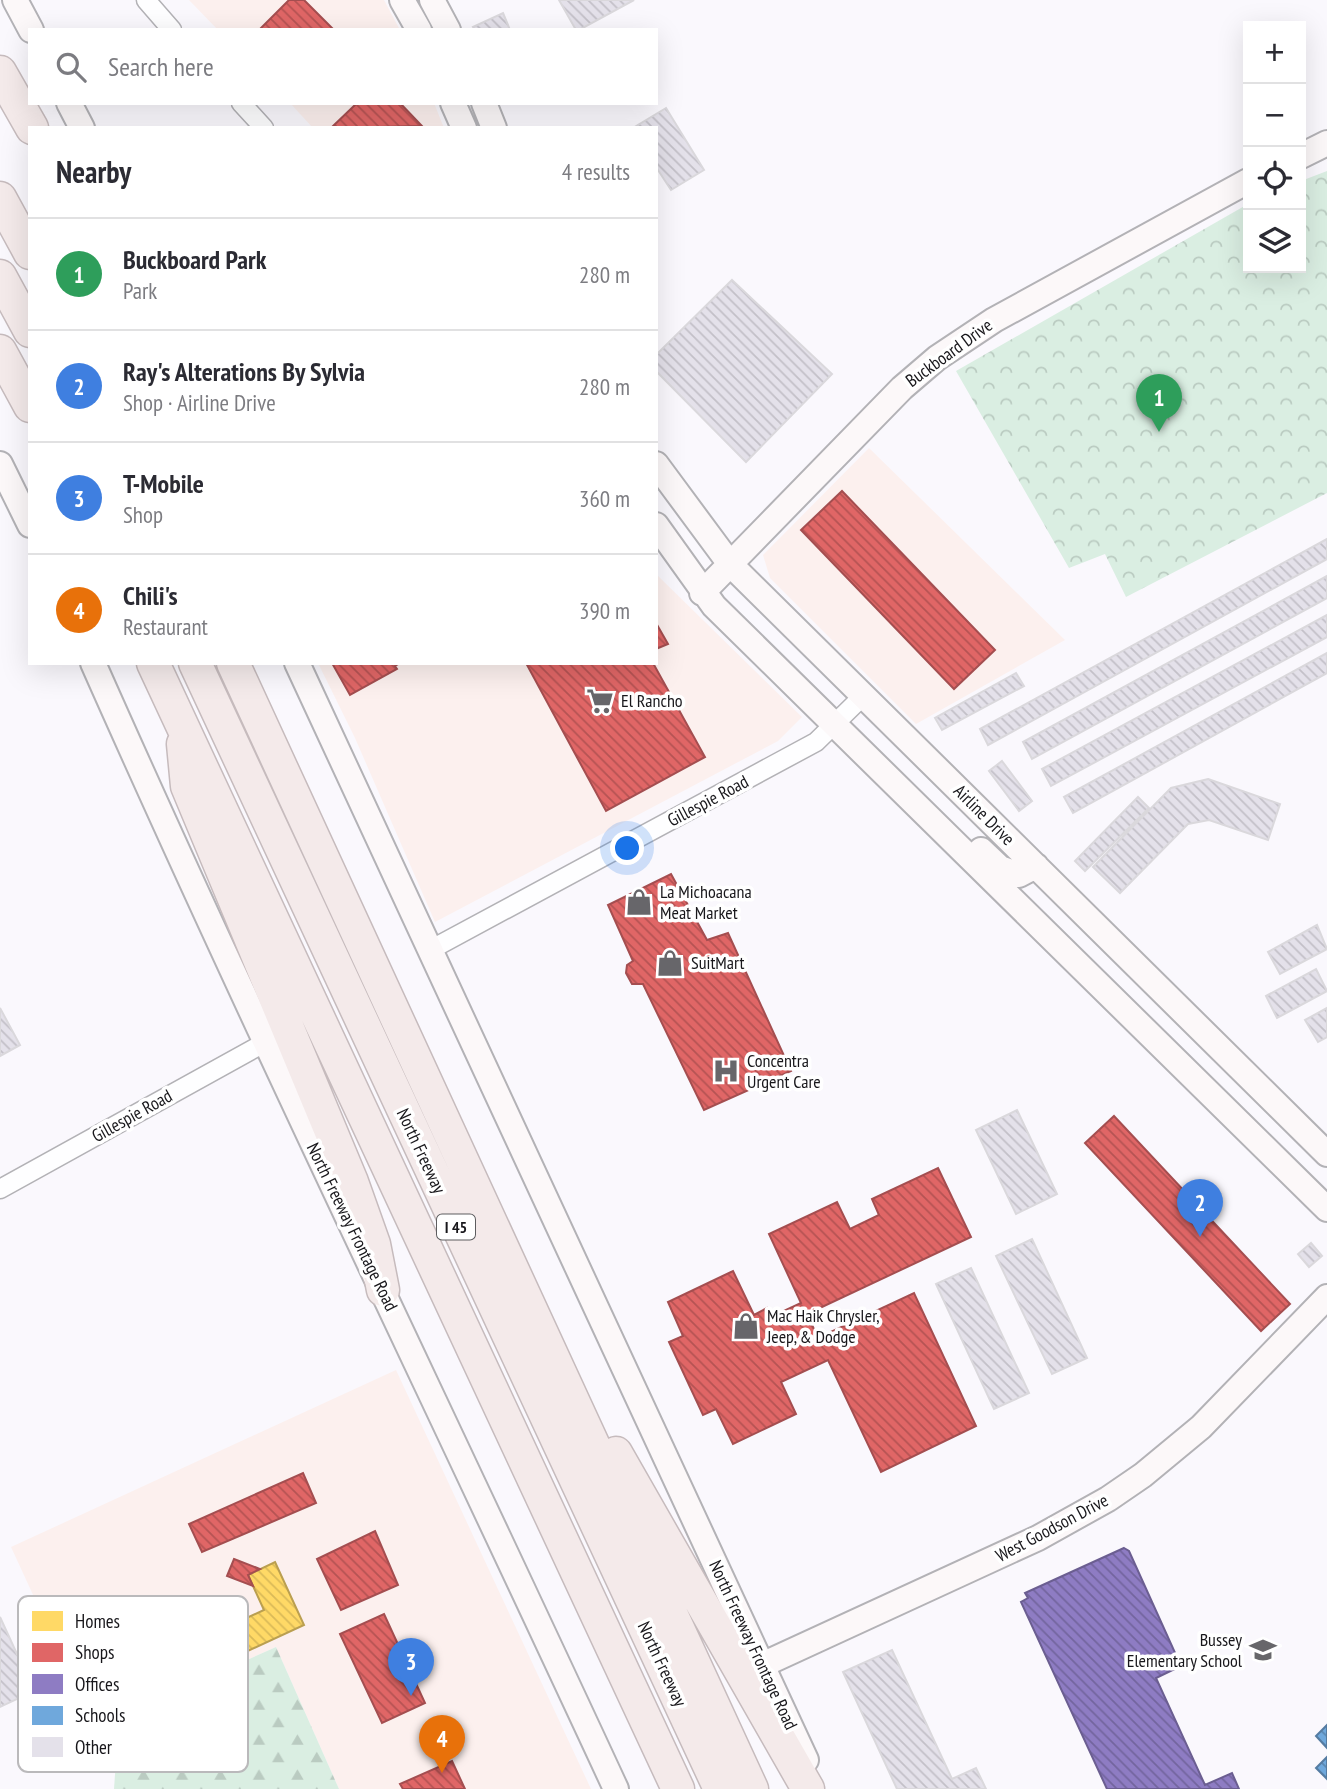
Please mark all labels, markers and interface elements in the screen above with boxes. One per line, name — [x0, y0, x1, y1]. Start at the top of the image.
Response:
map controls — [1243, 21, 1306, 273]
button: + — [1243, 21, 1306, 84]
search box — [28, 28, 658, 105]
icon: search — [52, 48, 90, 86]
text: Search here — [108, 50, 214, 83]
button: − — [1243, 84, 1306, 147]
button: locate — [1243, 147, 1306, 210]
text: Nearby — [56, 152, 131, 191]
text: 4 results — [562, 157, 630, 186]
button: layers — [1243, 210, 1306, 273]
text: Buckboard Park — [123, 243, 266, 276]
text: 1 — [74, 260, 85, 289]
text: 280 m — [579, 260, 630, 289]
text: Park — [123, 276, 157, 305]
street label: Buckboard Drive — [901, 313, 997, 392]
text: Ray's Alterations By Sylvia — [123, 355, 365, 388]
text: 2 — [74, 372, 85, 401]
text: 280 m — [579, 372, 630, 401]
pin: 1 — [1136, 374, 1182, 432]
text: Shop · Airline Drive — [123, 388, 276, 417]
text: T-Mobile — [123, 467, 204, 500]
text: 3 — [74, 484, 85, 513]
text: 360 m — [579, 484, 630, 513]
text: Shop — [123, 500, 163, 529]
text: Chili's — [123, 579, 178, 612]
text: 4 — [74, 596, 85, 625]
text: 390 m — [579, 596, 630, 625]
text: Restaurant — [123, 612, 208, 641]
supermarket icon: El Rancho — [585, 686, 615, 716]
place label: El Rancho — [621, 689, 683, 712]
street label: Gillespie Road — [663, 770, 752, 831]
street label: Airline Drive — [949, 779, 1020, 850]
your location — [610, 831, 644, 865]
place label: La Michoacana Meat Market — [660, 880, 752, 924]
shop icon: La Michoacana Meat Market — [624, 887, 654, 917]
shop icon: SuitMart — [655, 948, 685, 978]
place label: SuitMart — [691, 951, 744, 974]
place label: Concentra Urgent Care — [747, 1049, 821, 1093]
hospital icon: Concentra Urgent Care — [711, 1056, 741, 1086]
street label: Gillespie Road — [88, 1084, 176, 1147]
street label: North Freeway — [392, 1105, 451, 1197]
street label: North Freeway Frontage Road — [302, 1139, 403, 1315]
pin: 2 — [1177, 1179, 1223, 1237]
road number: I 45 — [437, 1214, 475, 1240]
place label: Mac Haik Chrysler, Jeep, & Dodge — [766, 1304, 880, 1348]
shop icon: Mac Haik Chrysler, Jeep, & Dodge — [731, 1311, 761, 1341]
street label: West Goodson Drive — [992, 1488, 1112, 1567]
street label: North Freeway Frontage Road — [704, 1556, 803, 1733]
legend — [18, 1596, 248, 1772]
text: Homes — [75, 1609, 120, 1633]
street label: North Freeway — [633, 1618, 692, 1710]
place label: Bussey Elementary School — [1127, 1628, 1243, 1672]
school or university icon: Bussey Elementary School — [1248, 1635, 1278, 1665]
pin: 3 — [388, 1638, 434, 1696]
text: Shops — [75, 1640, 114, 1664]
text: Offices — [75, 1672, 119, 1696]
text: Schools — [75, 1703, 126, 1727]
pin: 4 — [419, 1715, 465, 1773]
text: Other — [75, 1735, 113, 1759]

